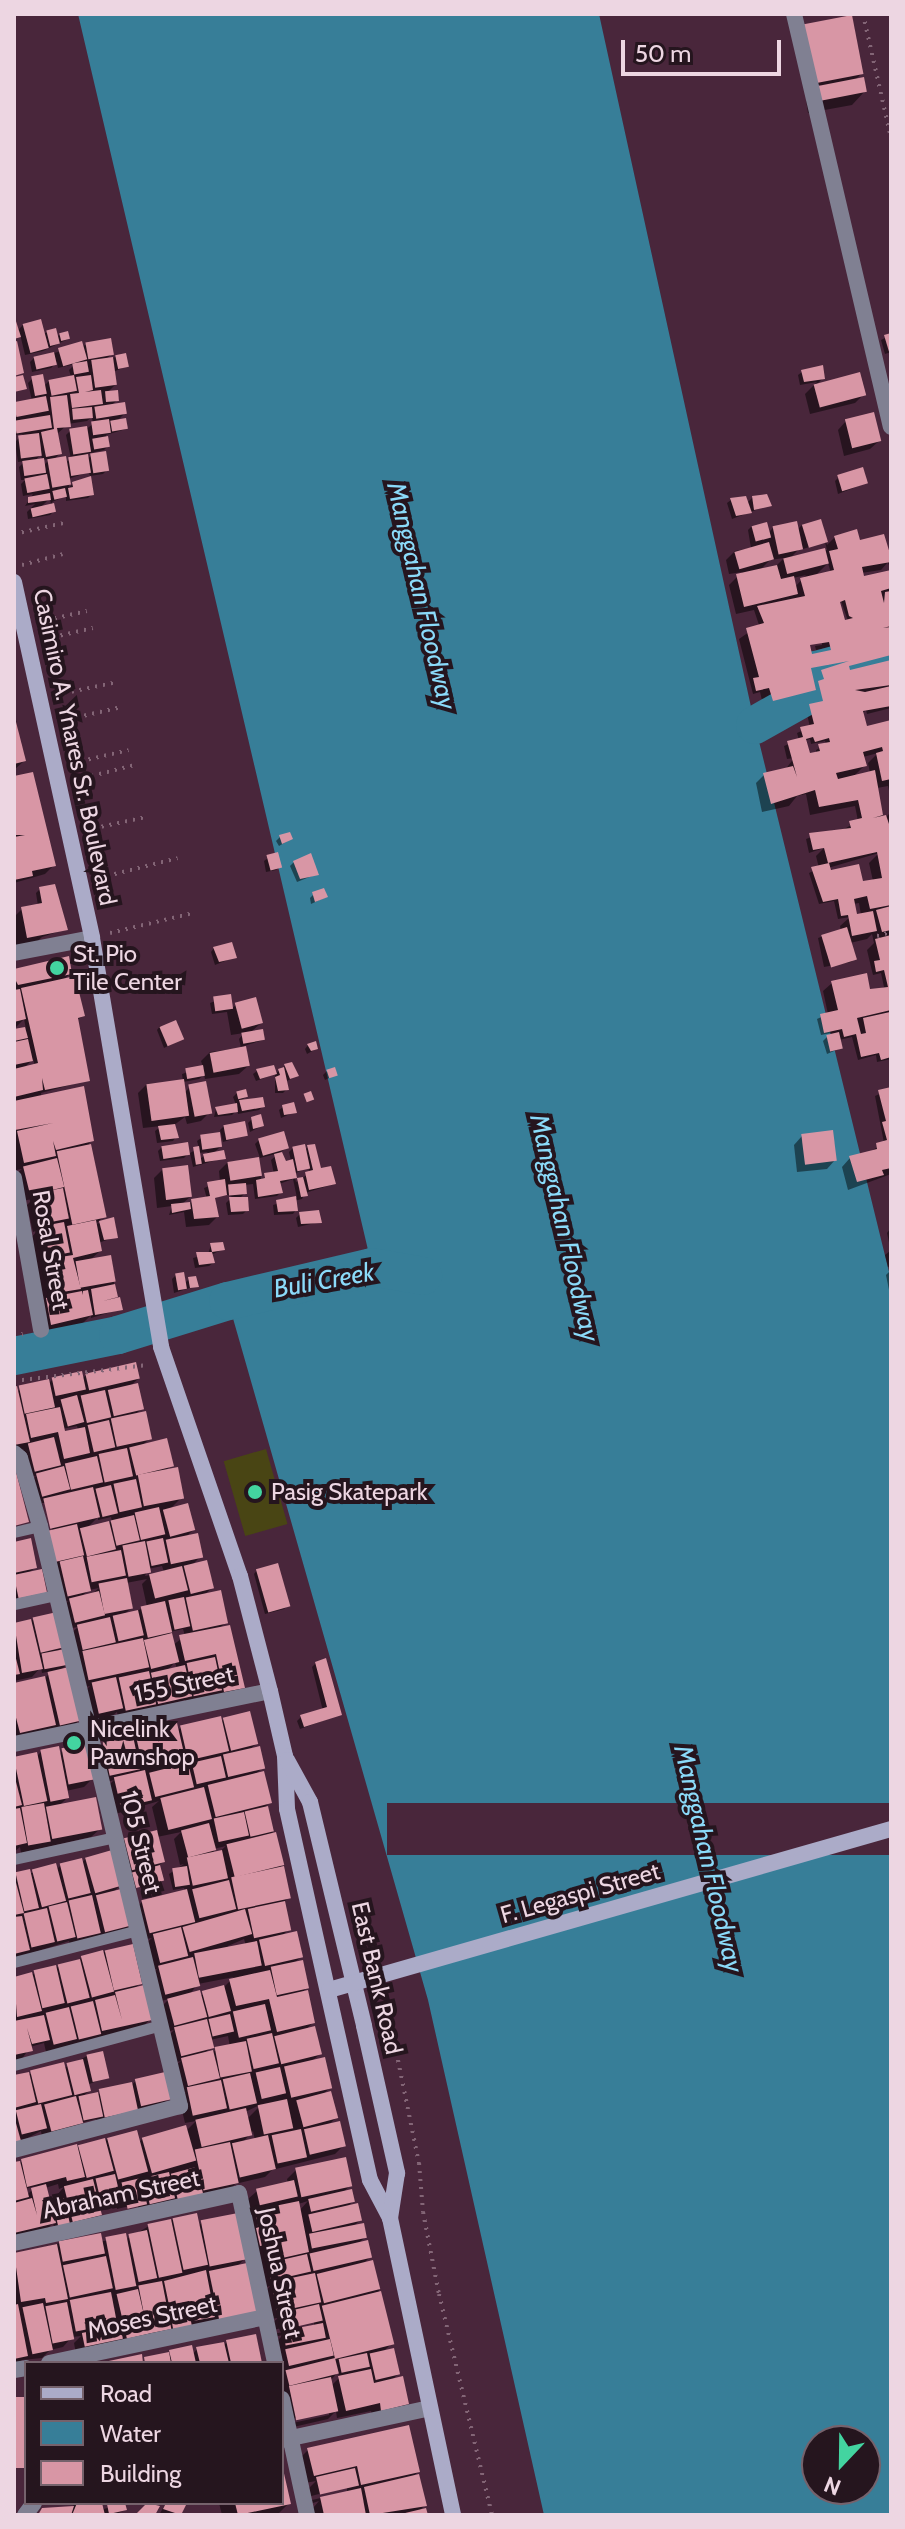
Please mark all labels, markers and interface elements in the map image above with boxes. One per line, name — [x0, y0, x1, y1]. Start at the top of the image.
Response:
scale bar — [625, 24, 785, 74]
text: 50 m — [635, 39, 691, 68]
water label: Manggahan Floodway — [380, 479, 462, 713]
street label: Casimiro A. Ynares Sr. Boulevard — [27, 586, 123, 908]
place label: St. Pio Tile Center — [73, 940, 182, 996]
marker: St. Pio Tile Center — [48, 959, 66, 977]
water label: Manggahan Floodway — [523, 1111, 605, 1345]
street label: Rosal Street — [26, 1188, 76, 1312]
water label: Buli Creek — [271, 1257, 377, 1305]
place label: Pasig Skatepark — [271, 1478, 428, 1506]
marker: Pasig Skatepark — [246, 1483, 264, 1501]
street label: 155 Street — [132, 1659, 236, 1709]
place label: Nicelink Pawnshop — [90, 1715, 195, 1771]
marker: Nicelink Pawnshop — [65, 1734, 83, 1752]
water label: Manggahan Floodway — [667, 1742, 749, 1976]
street label: 105 Street — [114, 1788, 168, 1896]
street label: F. Legaspi Street — [497, 1857, 663, 1929]
street label: East Bank Road — [345, 1899, 409, 2057]
street label: Abraham Street — [40, 2163, 202, 2225]
street label: Joshua Street — [252, 2205, 308, 2341]
street label: Moses Street — [85, 2289, 219, 2345]
legend — [24, 2361, 284, 2505]
text: Road — [100, 2379, 152, 2408]
text: Water — [100, 2419, 161, 2448]
north arrow — [801, 2425, 881, 2505]
text: Building — [100, 2459, 181, 2488]
text: N — [820, 2470, 845, 2501]

